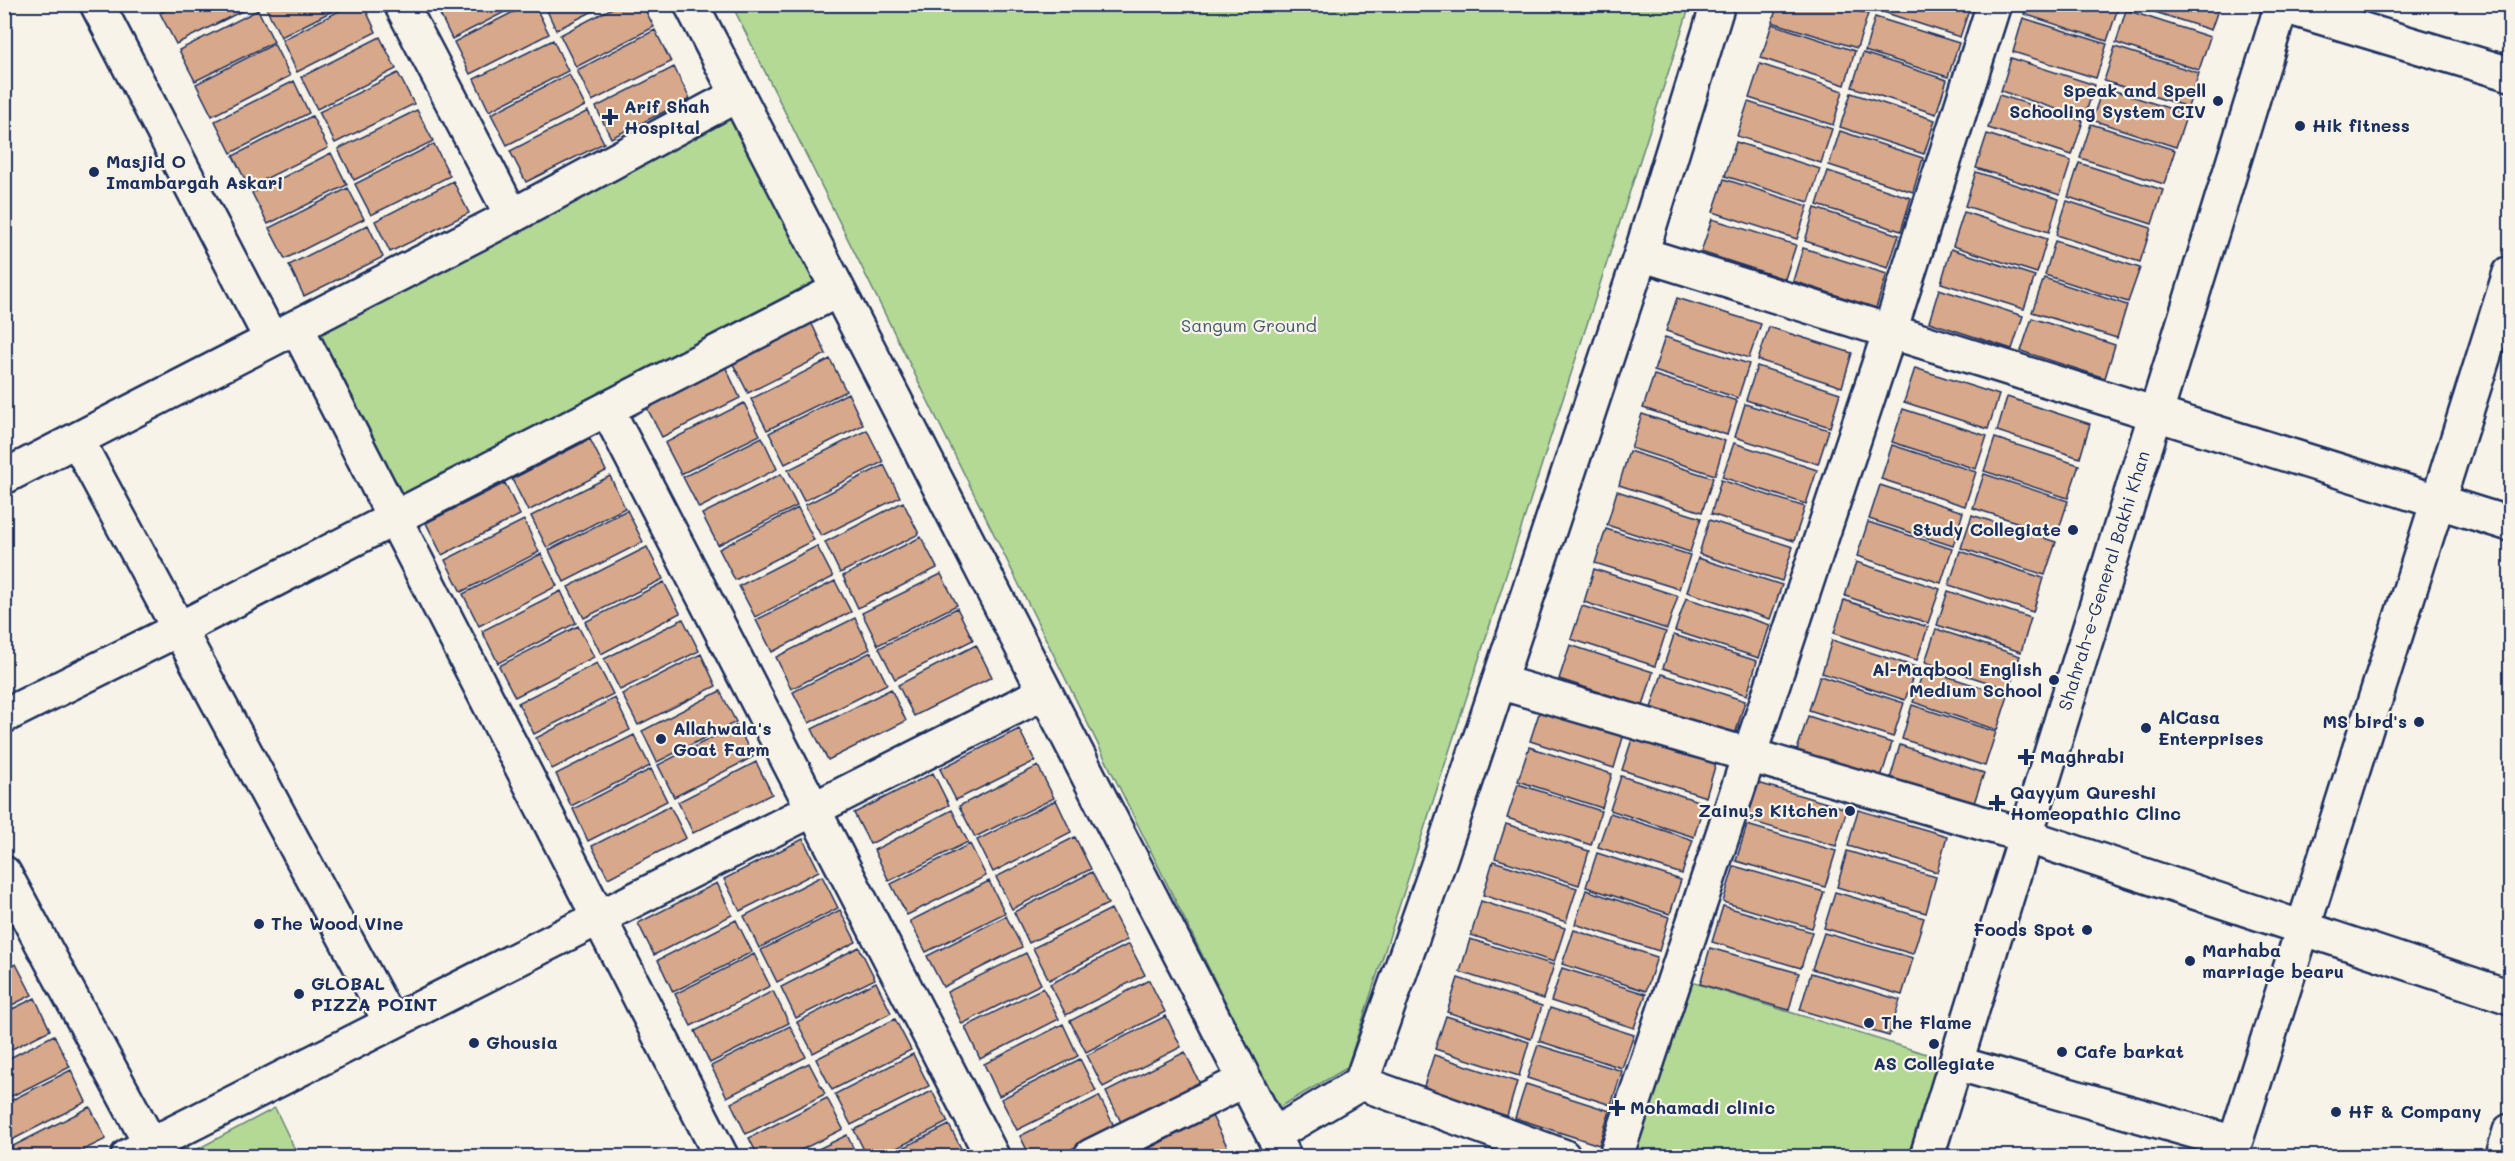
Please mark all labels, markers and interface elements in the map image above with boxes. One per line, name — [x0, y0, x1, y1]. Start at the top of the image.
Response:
place label: Speak and Spell Schooling System CIV — [2009, 78, 2206, 123]
place label: Arif Shah Hospital — [624, 94, 709, 139]
marker: Speak and Spell Schooling System CIV — [2211, 94, 2225, 108]
marker: Arif Shah Hospital — [601, 108, 619, 126]
place label: Hik fitness — [2312, 113, 2410, 137]
marker: Hik fitness — [2293, 119, 2307, 133]
place label: Masjid O Imambargah Askari — [106, 149, 283, 194]
marker: Masjid O Imambargah Askari — [87, 165, 101, 179]
park label: Sangum Ground — [1181, 313, 1317, 337]
street label: Shahrah-e-General Bakhi Khan — [2052, 448, 2155, 713]
place label: Study Collegiate — [1912, 517, 2061, 541]
marker: Study Collegiate — [2066, 523, 2080, 537]
place label: Al-Maqbool English Medium School — [1872, 657, 2042, 702]
marker: Al-Maqbool English Medium School — [2047, 673, 2061, 687]
place label: AlCasa Enterprises — [2158, 705, 2264, 750]
place label: MS bird's — [2323, 709, 2407, 733]
marker: MS bird's — [2412, 715, 2426, 729]
place label: Allahwala's Goat Farm — [673, 716, 771, 761]
marker: AlCasa Enterprises — [2139, 721, 2153, 735]
marker: Allahwala's Goat Farm — [654, 732, 668, 746]
place label: Maghrabi — [2040, 744, 2125, 768]
marker: Maghrabi — [2017, 748, 2035, 766]
place label: Qayyum Qureshi Homeopathic Clinc — [2010, 780, 2181, 825]
marker: Qayyum Qureshi Homeopathic Clinc — [1988, 794, 2006, 812]
place label: Zainu,s Kitchen — [1698, 798, 1838, 822]
marker: Zainu,s Kitchen — [1843, 804, 1857, 818]
place label: The Wood Vine — [271, 911, 404, 935]
marker: The Wood Vine — [252, 917, 266, 931]
place label: Foods Spot — [1973, 917, 2075, 941]
marker: Foods Spot — [2080, 923, 2094, 937]
place label: Marhaba marriage bearu — [2202, 938, 2344, 983]
marker: Marhaba marriage bearu — [2183, 954, 2197, 968]
place label: GLOBAL PIZZA POINT — [311, 971, 438, 1016]
marker: GLOBAL PIZZA POINT — [292, 987, 306, 1001]
place label: The Flame — [1881, 1010, 1972, 1034]
marker: The Flame — [1862, 1016, 1876, 1030]
place label: Ghousia — [486, 1030, 558, 1054]
marker: Ghousia — [467, 1036, 481, 1050]
marker: AS Collegiate — [1927, 1037, 1941, 1051]
place label: Cafe barkat — [2074, 1039, 2184, 1063]
marker: Cafe barkat — [2055, 1045, 2069, 1059]
place label: AS Collegiate — [1873, 1051, 1995, 1075]
place label: Mohamadi clinic — [1630, 1095, 1775, 1119]
marker: Mohamadi clinic — [1608, 1099, 1626, 1117]
place label: HF & Company — [2348, 1099, 2482, 1123]
marker: HF & Company — [2329, 1105, 2343, 1119]

